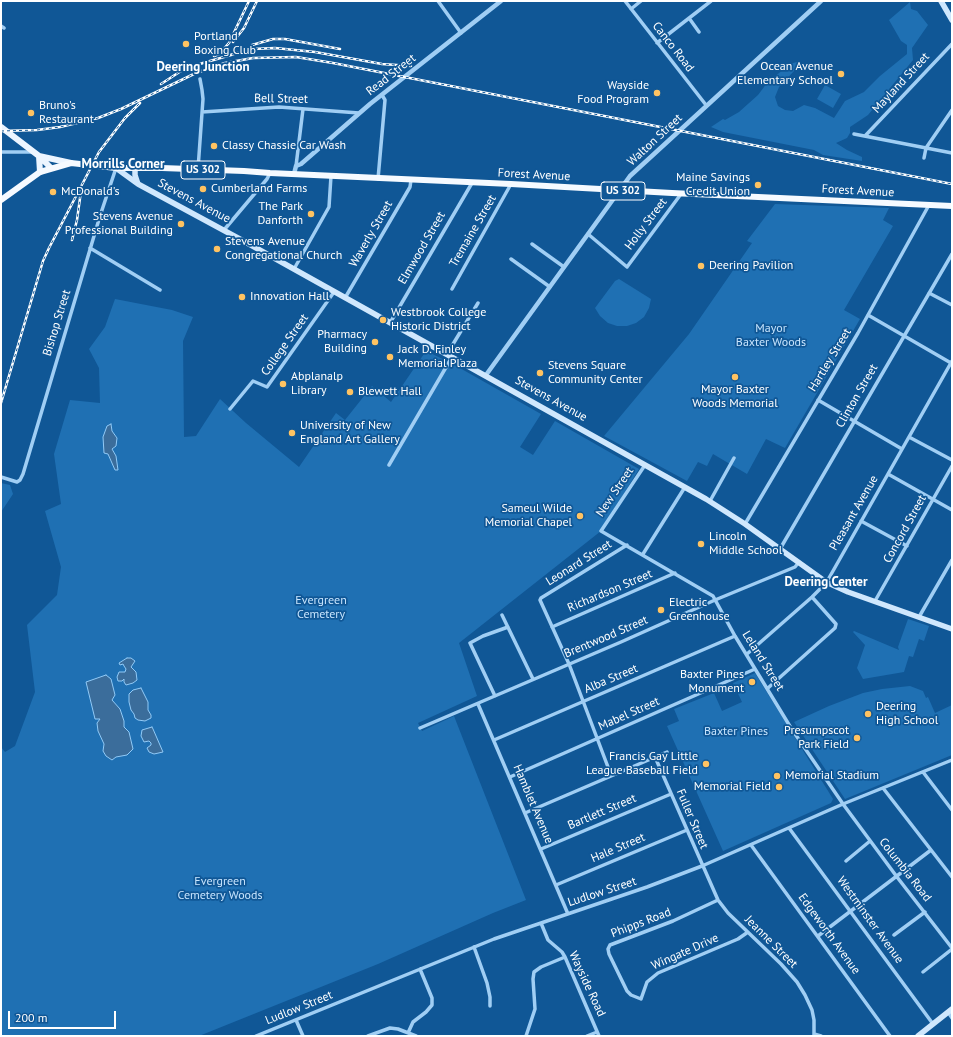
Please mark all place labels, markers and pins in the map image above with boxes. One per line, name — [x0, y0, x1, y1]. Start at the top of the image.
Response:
place label: Portland Boxing Club — [194, 30, 256, 58]
marker: Portland Boxing Club — [181, 39, 191, 49]
place label: Ocean Avenue Elementary School — [737, 60, 833, 88]
marker: Ocean Avenue Elementary School — [836, 69, 846, 79]
place label: Wayside Food Program — [577, 79, 649, 107]
marker: Wayside Food Program — [652, 88, 662, 98]
place label: Bruno's Restaurant — [39, 99, 94, 127]
marker: Bruno's Restaurant — [26, 108, 36, 118]
place label: Classy Chassie Car Wash — [222, 139, 346, 153]
marker: Classy Chassie Car Wash — [209, 141, 219, 151]
place label: Maine Savings Credit Union — [676, 171, 750, 199]
marker: Maine Savings Credit Union — [753, 180, 763, 190]
place label: Cumberland Farms — [211, 182, 307, 196]
marker: Cumberland Farms — [198, 184, 208, 194]
place label: McDonald's — [61, 185, 120, 199]
marker: McDonald's — [48, 187, 58, 197]
place label: The Park Danforth — [257, 200, 303, 228]
marker: The Park Danforth — [306, 209, 316, 219]
place label: Stevens Avenue Professional Building — [65, 210, 173, 238]
marker: Stevens Avenue Professional Building — [176, 219, 186, 229]
place label: Stevens Avenue Congregational Church — [225, 235, 342, 263]
marker: Stevens Avenue Congregational Church — [212, 244, 222, 254]
place label: Deering Pavilion — [709, 259, 793, 273]
marker: Deering Pavilion — [696, 261, 706, 271]
place label: Innovation Hall — [250, 290, 329, 304]
marker: Innovation Hall — [237, 292, 247, 302]
place label: Westbrook College Historic District — [391, 306, 486, 334]
marker: Westbrook College Historic District — [378, 315, 388, 325]
place label: Pharmacy Building — [317, 328, 367, 356]
marker: Pharmacy Building — [370, 337, 380, 347]
place label: Jack D. Finley Memorial Plaza — [398, 343, 477, 371]
marker: Jack D. Finley Memorial Plaza — [385, 352, 395, 362]
place label: Stevens Square Community Center — [548, 359, 643, 387]
marker: Stevens Square Community Center — [535, 368, 545, 378]
place label: Abplanalp Library — [291, 370, 343, 398]
marker: Mayor Baxter Woods Memorial — [730, 372, 740, 382]
marker: Abplanalp Library — [278, 379, 288, 389]
place label: Mayor Baxter Woods Memorial — [692, 383, 778, 411]
place label: Blewett Hall — [358, 385, 422, 399]
marker: Blewett Hall — [345, 387, 355, 397]
place label: University of New England Art Gallery — [300, 419, 400, 447]
marker: University of New England Art Gallery — [287, 428, 297, 438]
place label: Sameul Wilde Memorial Chapel — [485, 502, 572, 530]
marker: Sameul Wilde Memorial Chapel — [575, 511, 585, 521]
place label: Lincoln Middle School — [709, 530, 782, 558]
marker: Lincoln Middle School — [696, 539, 706, 549]
place label: Electric Greenhouse — [669, 596, 730, 624]
marker: Electric Greenhouse — [656, 605, 666, 615]
place label: Baxter Pines Monument — [680, 668, 744, 696]
marker: Baxter Pines Monument — [747, 677, 757, 687]
place label: Deering High School — [876, 700, 938, 728]
marker: Deering High School — [863, 709, 873, 719]
place label: Presumpscot Park Field — [784, 724, 849, 752]
marker: Presumpscot Park Field — [852, 733, 862, 743]
place label: Francis Gay Little League Baseball Field — [586, 750, 698, 778]
marker: Francis Gay Little League Baseball Field — [701, 759, 711, 769]
place label: Memorial Stadium — [785, 769, 879, 783]
marker: Memorial Stadium — [772, 771, 782, 781]
place label: Memorial Field — [694, 780, 771, 794]
marker: Memorial Field — [774, 782, 784, 792]

